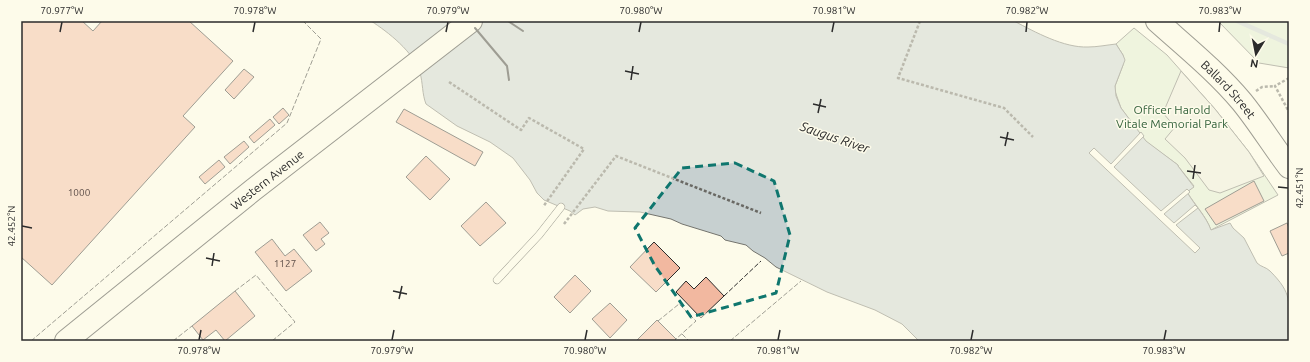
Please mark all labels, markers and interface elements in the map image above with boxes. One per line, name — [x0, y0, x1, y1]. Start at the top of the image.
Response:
text: 70.977°W — [40, 5, 84, 16]
text: 70.978°W — [233, 5, 277, 16]
text: 70.979°W — [426, 5, 470, 16]
text: 70.980°W — [619, 5, 663, 16]
text: 70.981°W — [812, 5, 856, 16]
text: 70.982°W — [1005, 5, 1049, 16]
text: 70.983°W — [1198, 5, 1242, 16]
north arrow — [1236, 34, 1276, 74]
street label: Ballard Street — [1199, 57, 1259, 121]
text: N — [1249, 57, 1259, 70]
park label: Officer Harold Vitale Memorial Park — [1116, 103, 1228, 130]
water label: Saugus River — [798, 118, 872, 156]
street label: Western Avenue — [228, 147, 306, 212]
text: 42.451°N — [1294, 167, 1305, 209]
house number: 1000 — [68, 187, 91, 198]
text: 42.452°N — [6, 205, 17, 247]
house number: 1127 — [274, 258, 296, 269]
text: 70.978°W — [177, 345, 221, 356]
text: 70.979°W — [370, 345, 414, 356]
text: 70.980°W — [563, 345, 607, 356]
text: 70.981°W — [756, 345, 800, 356]
text: 70.982°W — [949, 345, 993, 356]
text: 70.983°W — [1142, 345, 1186, 356]

